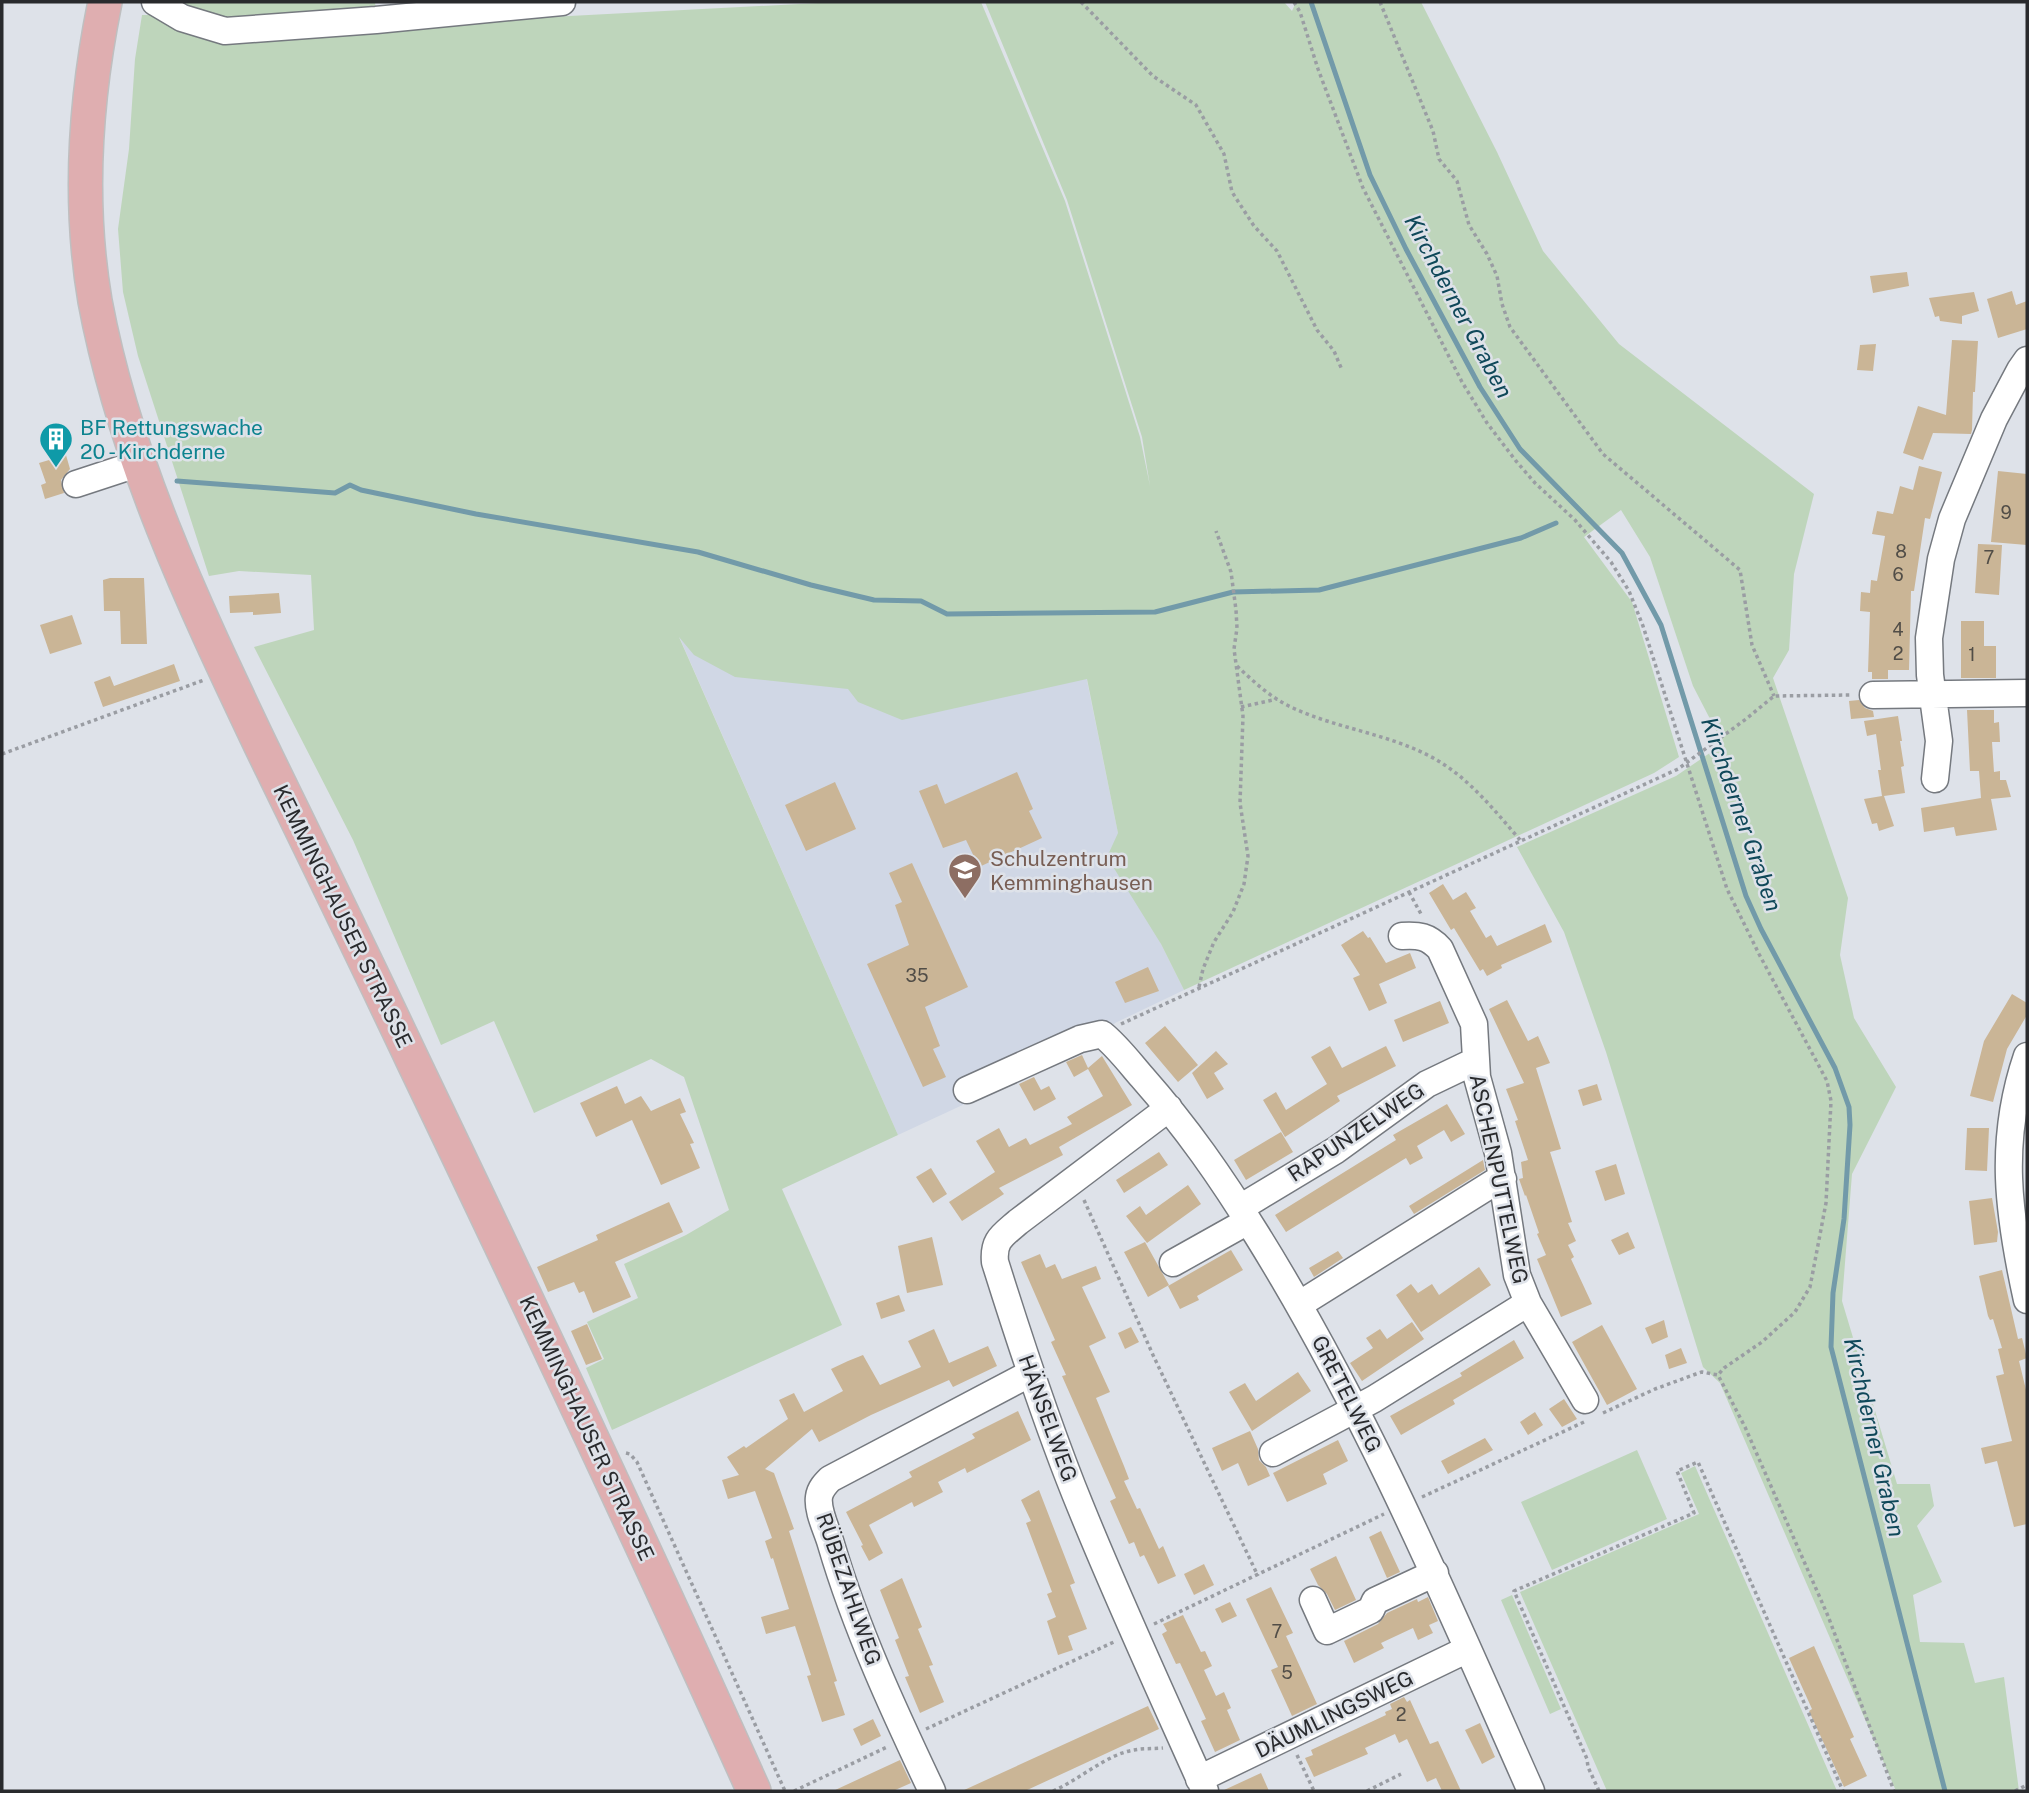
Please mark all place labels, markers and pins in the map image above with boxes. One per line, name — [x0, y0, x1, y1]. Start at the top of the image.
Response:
place label: BF Rettungswache 20 - Kirchderne — [80, 415, 263, 464]
building icon: BF Rettungswache 20 - Kirchderne — [37, 420, 75, 469]
place label: Schulzentrum Kemminghausen — [990, 846, 1153, 895]
school or university icon: Schulzentrum Kemminghausen — [946, 851, 984, 900]

